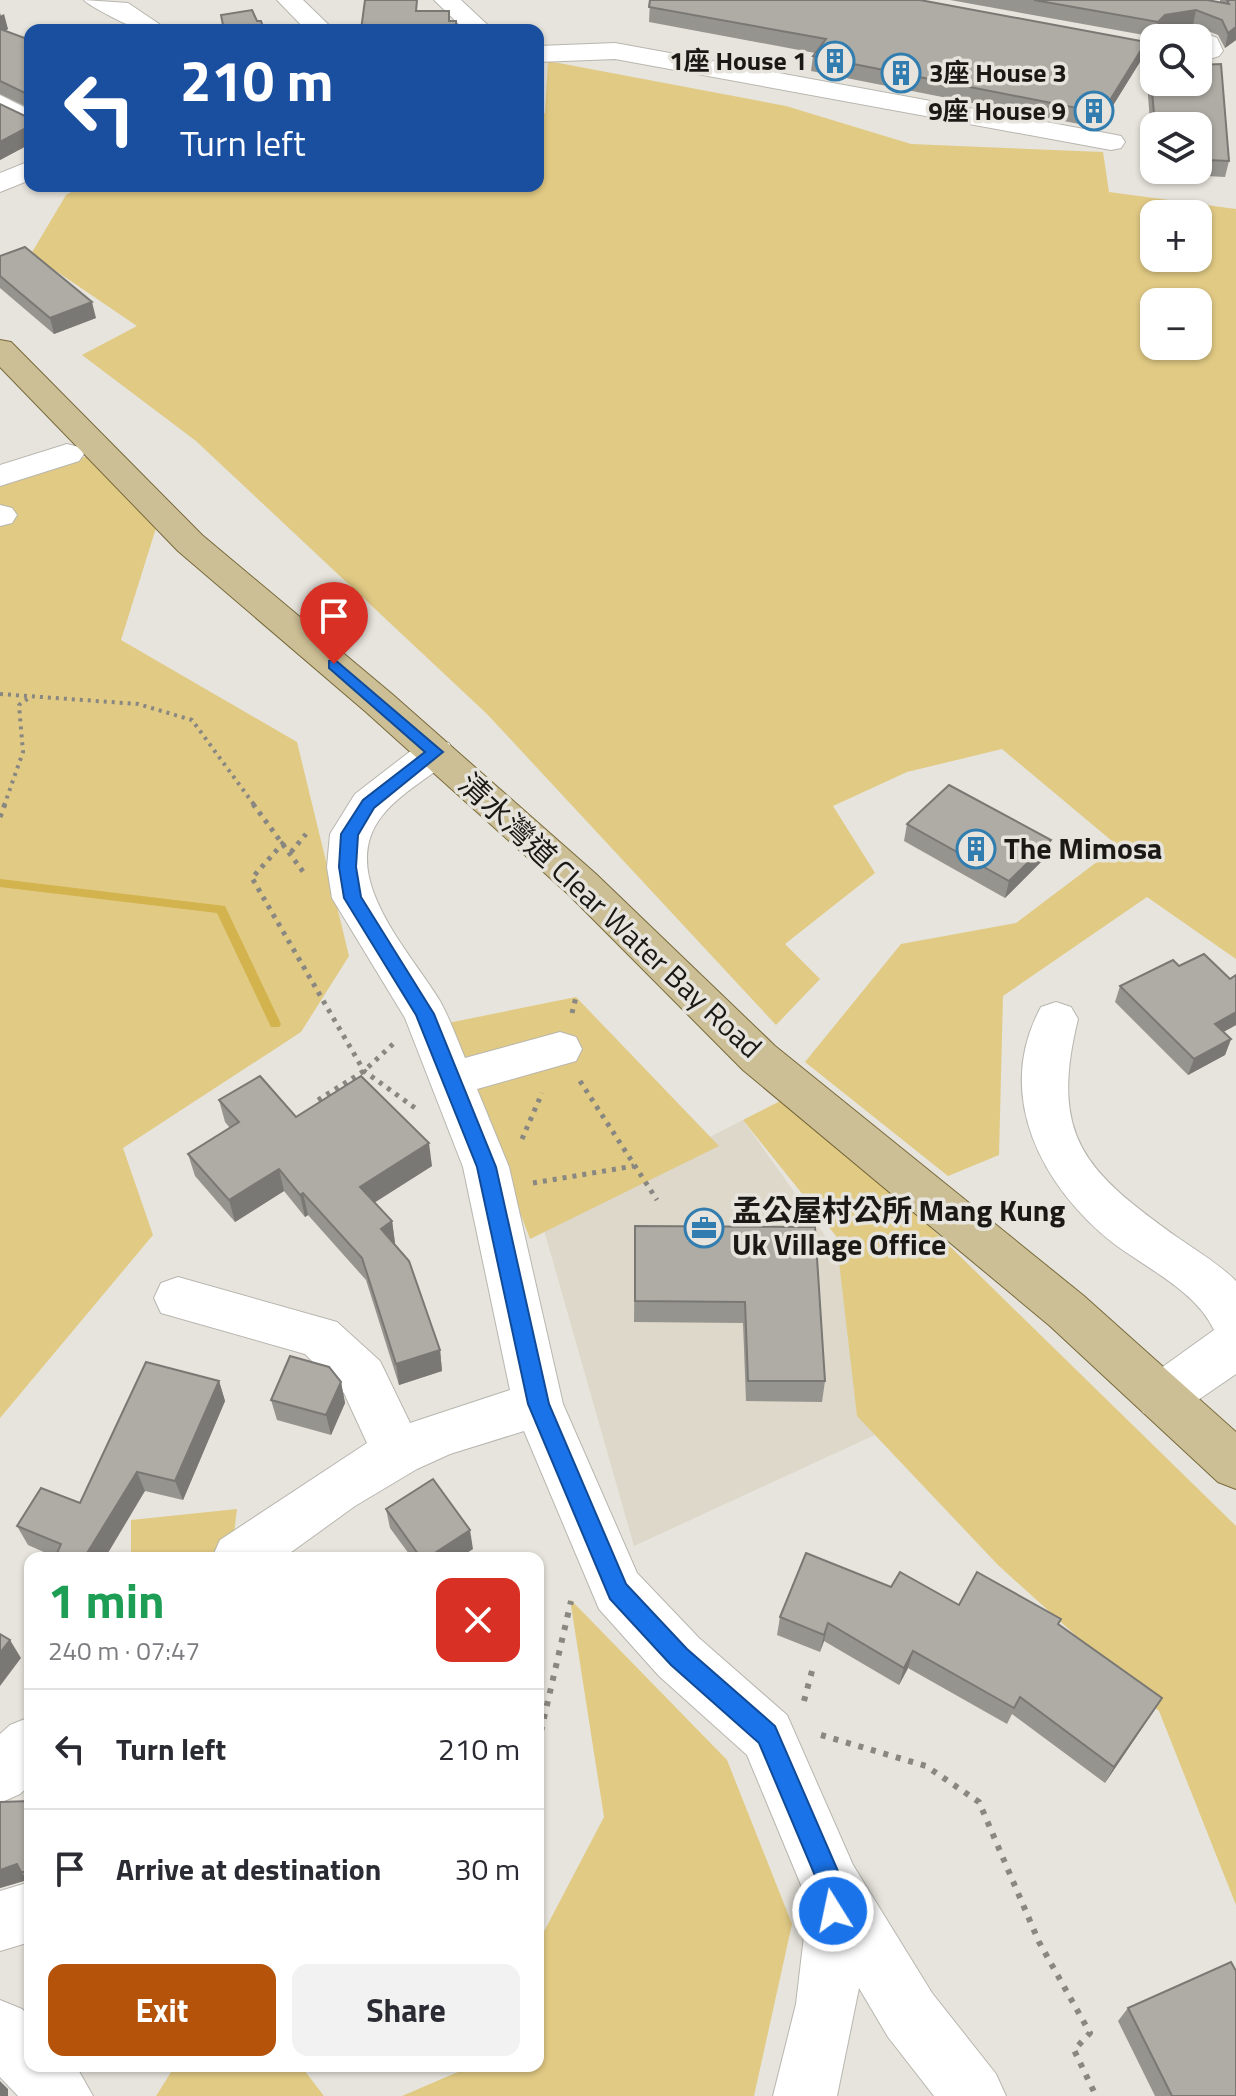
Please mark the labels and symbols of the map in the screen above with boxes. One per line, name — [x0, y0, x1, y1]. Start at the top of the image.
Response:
building icon: 1座 House 1 — [814, 40, 856, 82]
place label: 1座 House 1 — [669, 41, 807, 80]
building icon: 3座 House 3 — [880, 52, 922, 94]
place label: 3座 House 3 — [929, 53, 1067, 92]
building icon: 9座 House 9 — [1073, 90, 1115, 132]
place label: 9座 House 9 — [928, 91, 1066, 130]
pin — [300, 582, 368, 664]
street label: 清水灣道 Clear Water Bay Road — [449, 762, 773, 1069]
place label: The Mimosa — [1004, 825, 1162, 871]
building icon: The Mimosa — [955, 828, 997, 870]
place label: 孟公屋村公所 Mang Kung Uk Village Office — [732, 1187, 1065, 1267]
office icon: 孟公屋村公所 Mang Kung Uk Village Office — [683, 1207, 725, 1249]
position arrow — [791, 1869, 875, 1953]

